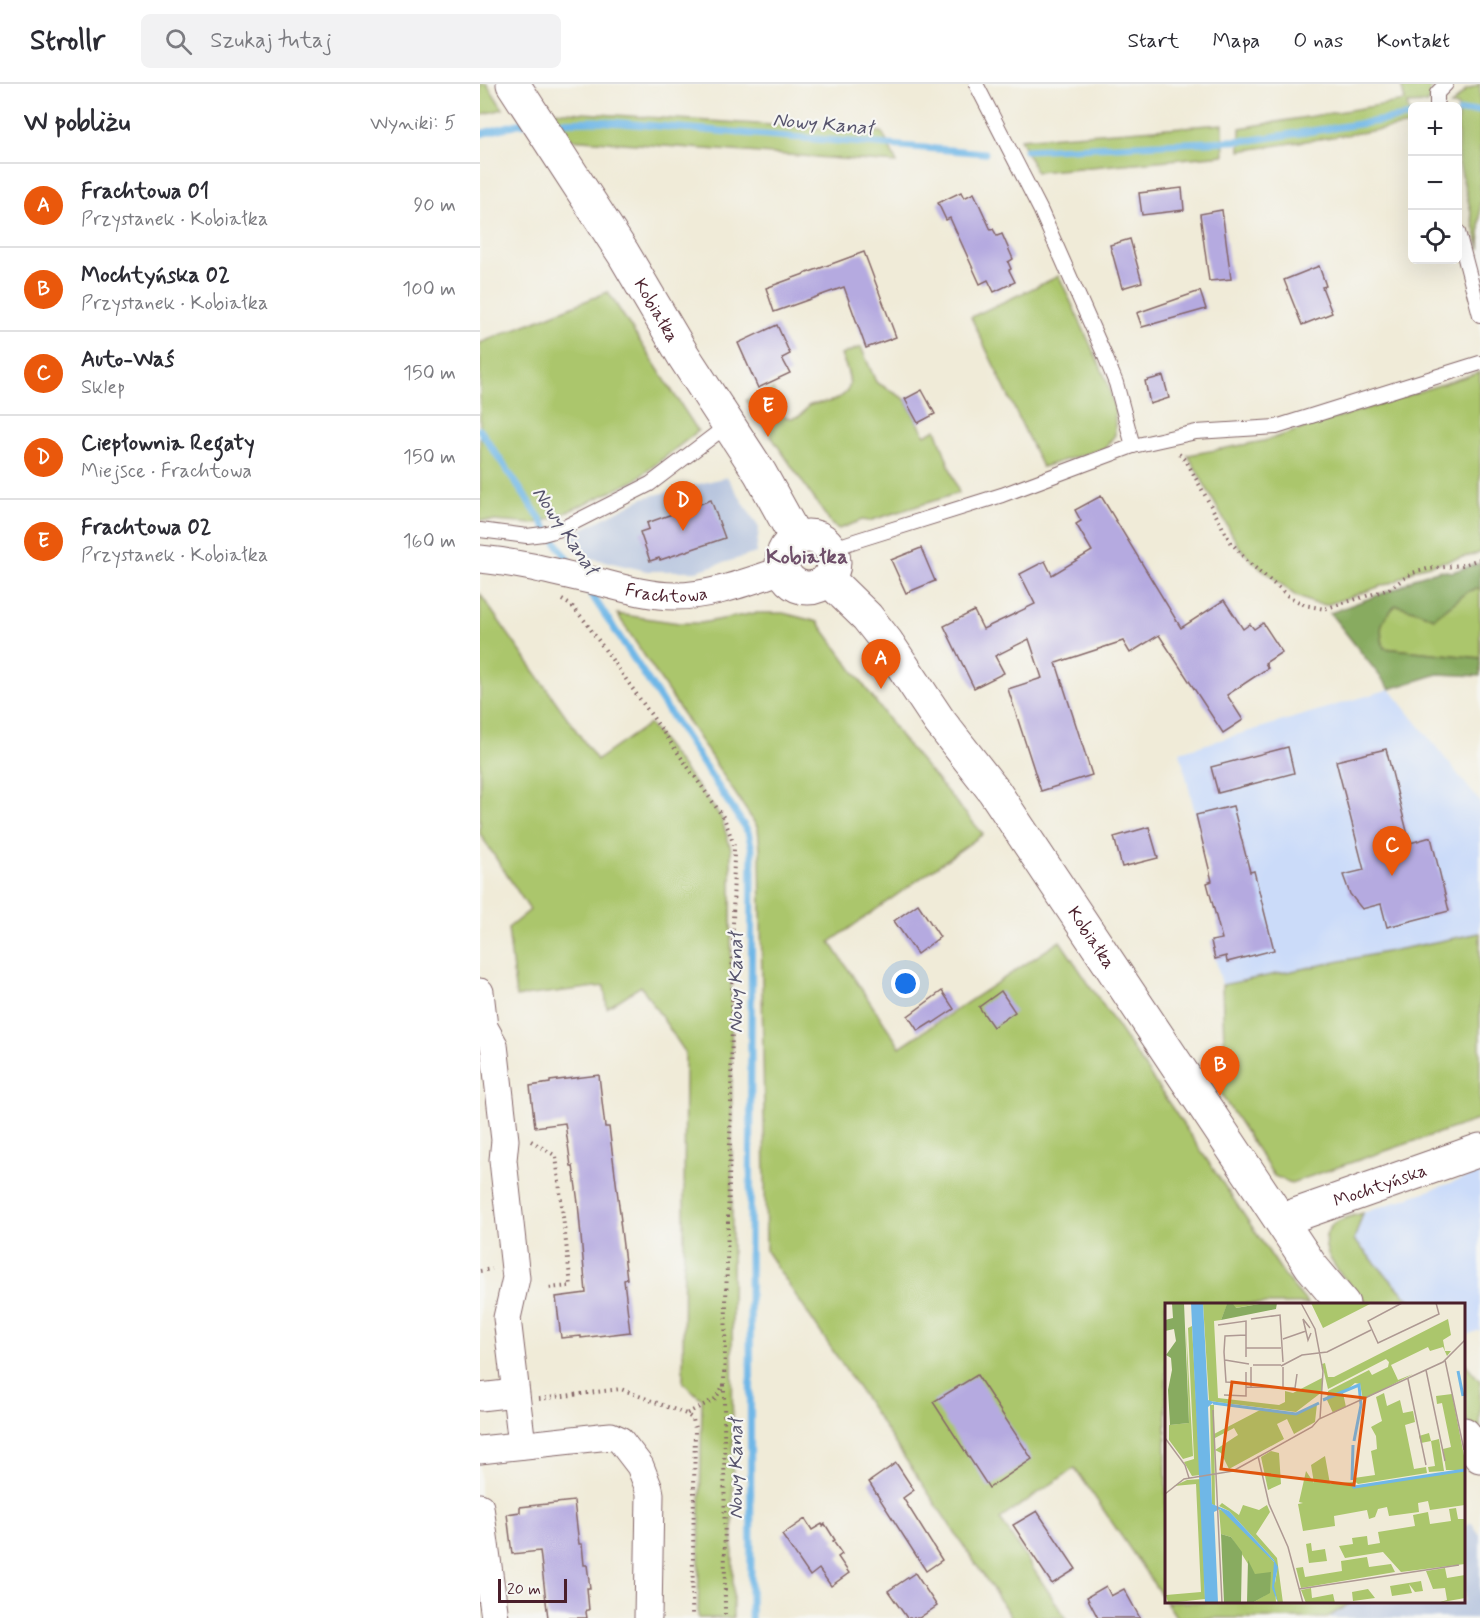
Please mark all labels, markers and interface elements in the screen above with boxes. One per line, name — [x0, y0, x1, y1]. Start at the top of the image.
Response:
search box — [141, 14, 561, 68]
text: Strollr — [30, 23, 105, 60]
icon: search — [162, 25, 195, 58]
text: Szukaj tutaj — [210, 27, 332, 55]
text: Start — [1127, 27, 1179, 55]
text: Mapa — [1212, 27, 1260, 55]
text: O nas — [1293, 27, 1343, 55]
text: Kontakt — [1376, 27, 1450, 55]
map controls — [1408, 102, 1462, 264]
button: + — [1408, 102, 1462, 156]
text: W pobliżu — [24, 106, 130, 140]
water label: Nowy Kanał — [772, 107, 877, 143]
text: Wyniki: 5 — [370, 110, 456, 137]
button: − — [1408, 156, 1462, 210]
text: Frachtowa 01 — [81, 178, 209, 206]
text: A — [37, 192, 50, 219]
text: 90 m — [413, 192, 456, 219]
text: Przystanek · Kobiałka — [81, 206, 268, 233]
button: locate — [1408, 210, 1462, 264]
text: Mochtyńska 02 — [81, 262, 230, 290]
street label: Kobiałka — [628, 274, 684, 347]
text: B — [37, 276, 50, 303]
text: 100 m — [402, 276, 456, 303]
text: Przystanek · Kobiałka — [81, 290, 268, 317]
text: Auto-Waś — [81, 346, 174, 374]
text: C — [36, 360, 51, 387]
text: 150 m — [403, 360, 456, 387]
text: Sklep — [81, 374, 125, 401]
pin: E — [748, 388, 788, 437]
text: Ciepłownia Regaty — [81, 430, 255, 458]
text: D — [37, 444, 50, 471]
text: 150 m — [403, 444, 456, 471]
text: Miejsce · Frachtowa — [81, 458, 252, 485]
water label: Nowy Kanał — [525, 482, 606, 583]
pin: D — [664, 482, 702, 531]
text: Frachtowa 02 — [81, 514, 211, 542]
text: E — [38, 528, 49, 555]
text: 160 m — [403, 528, 456, 555]
text: Przystanek · Kobiałka — [81, 542, 268, 569]
district label: Kobiałka — [766, 543, 848, 571]
street label: Frachtowa — [623, 578, 709, 609]
pin: A — [862, 640, 900, 689]
pin: C — [1372, 826, 1412, 876]
street label: Kobiałka — [1061, 902, 1120, 974]
water label: Nowy Kanał — [723, 930, 750, 1033]
your location — [891, 969, 920, 998]
pin: B — [1200, 1046, 1240, 1096]
street label: Mochtyńska — [1330, 1159, 1430, 1214]
inset map — [1165, 1303, 1465, 1603]
water label: Nowy Kanał — [723, 1416, 750, 1519]
scale bar — [498, 1576, 567, 1604]
text: 20 m — [507, 1579, 541, 1600]

